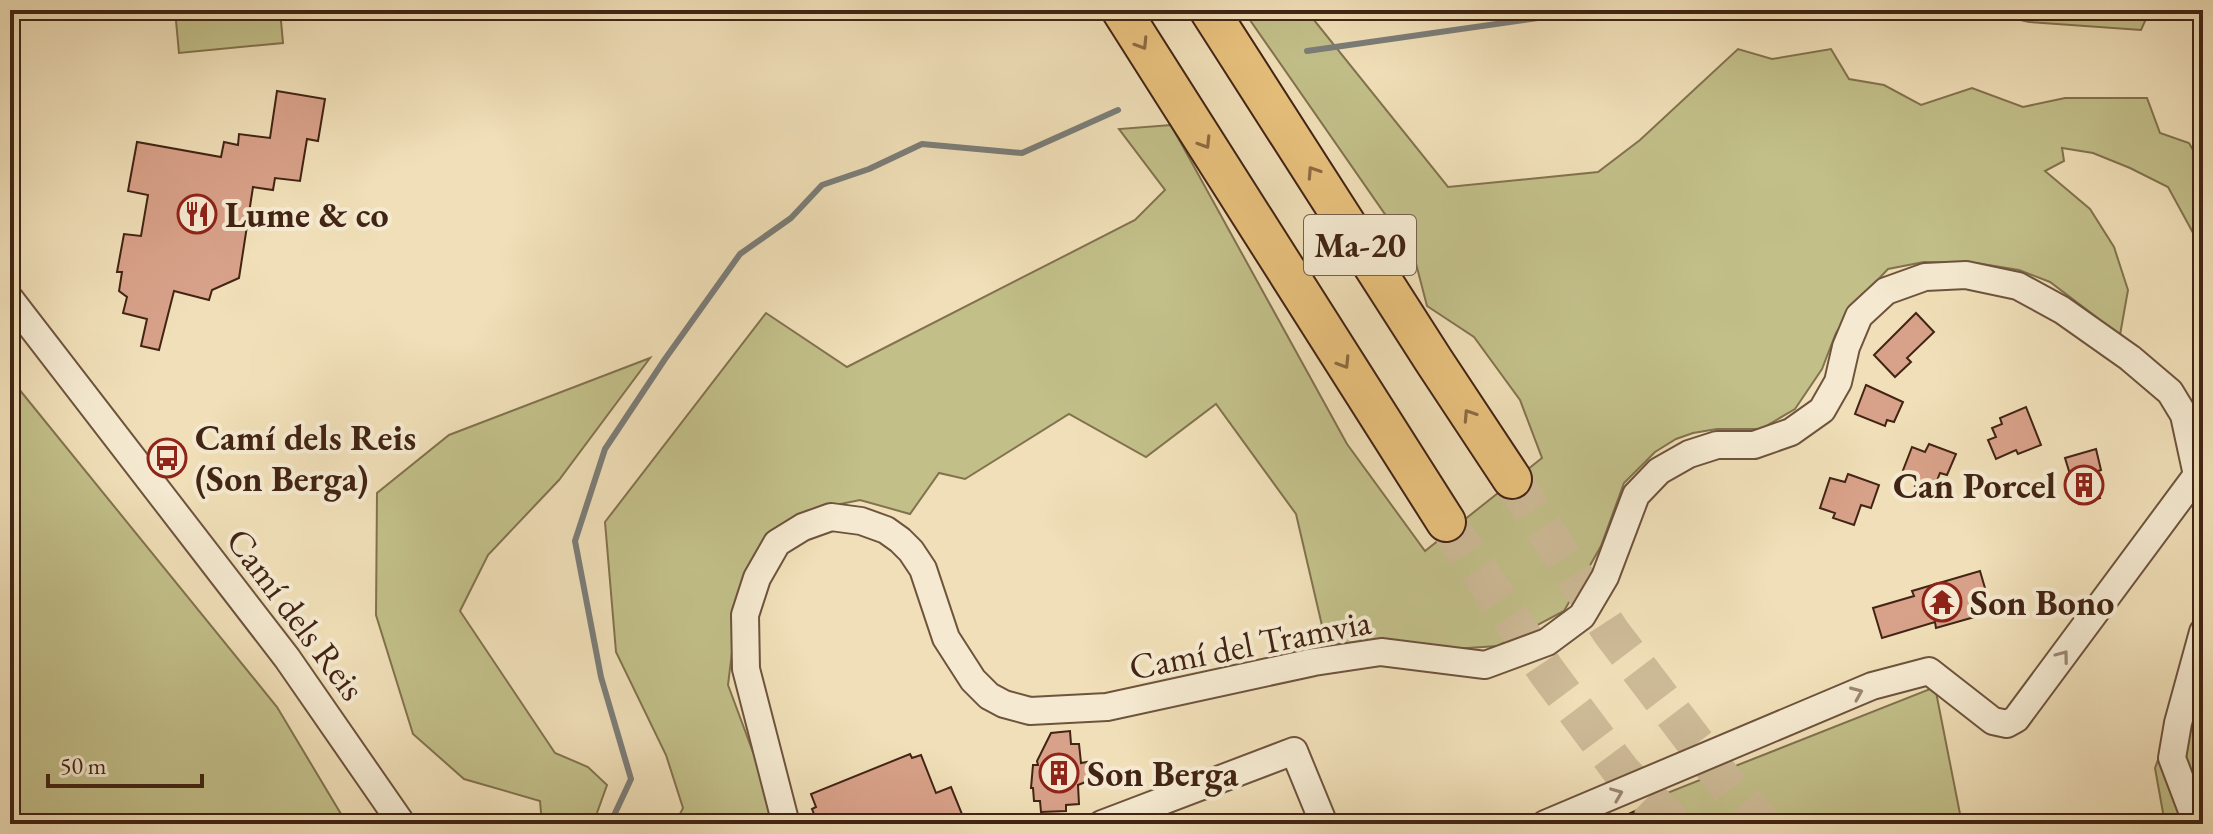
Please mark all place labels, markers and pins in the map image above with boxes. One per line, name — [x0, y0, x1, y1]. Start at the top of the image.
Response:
place label: Lume & co — [225, 191, 389, 238]
restaurant icon: Lume & co — [176, 193, 218, 235]
place label: Camí dels Reis (Son Berga) — [195, 414, 416, 502]
bus stop icon: Camí dels Reis (Son Berga) — [146, 437, 188, 479]
place label: Can Porcel — [1893, 462, 2056, 509]
building icon: Can Porcel — [2063, 464, 2105, 506]
place label: Son Bono — [1970, 579, 2114, 626]
temple icon: Son Bono — [1921, 581, 1963, 623]
place label: Son Berga — [1087, 750, 1239, 797]
building icon: Son Berga — [1038, 752, 1080, 794]

